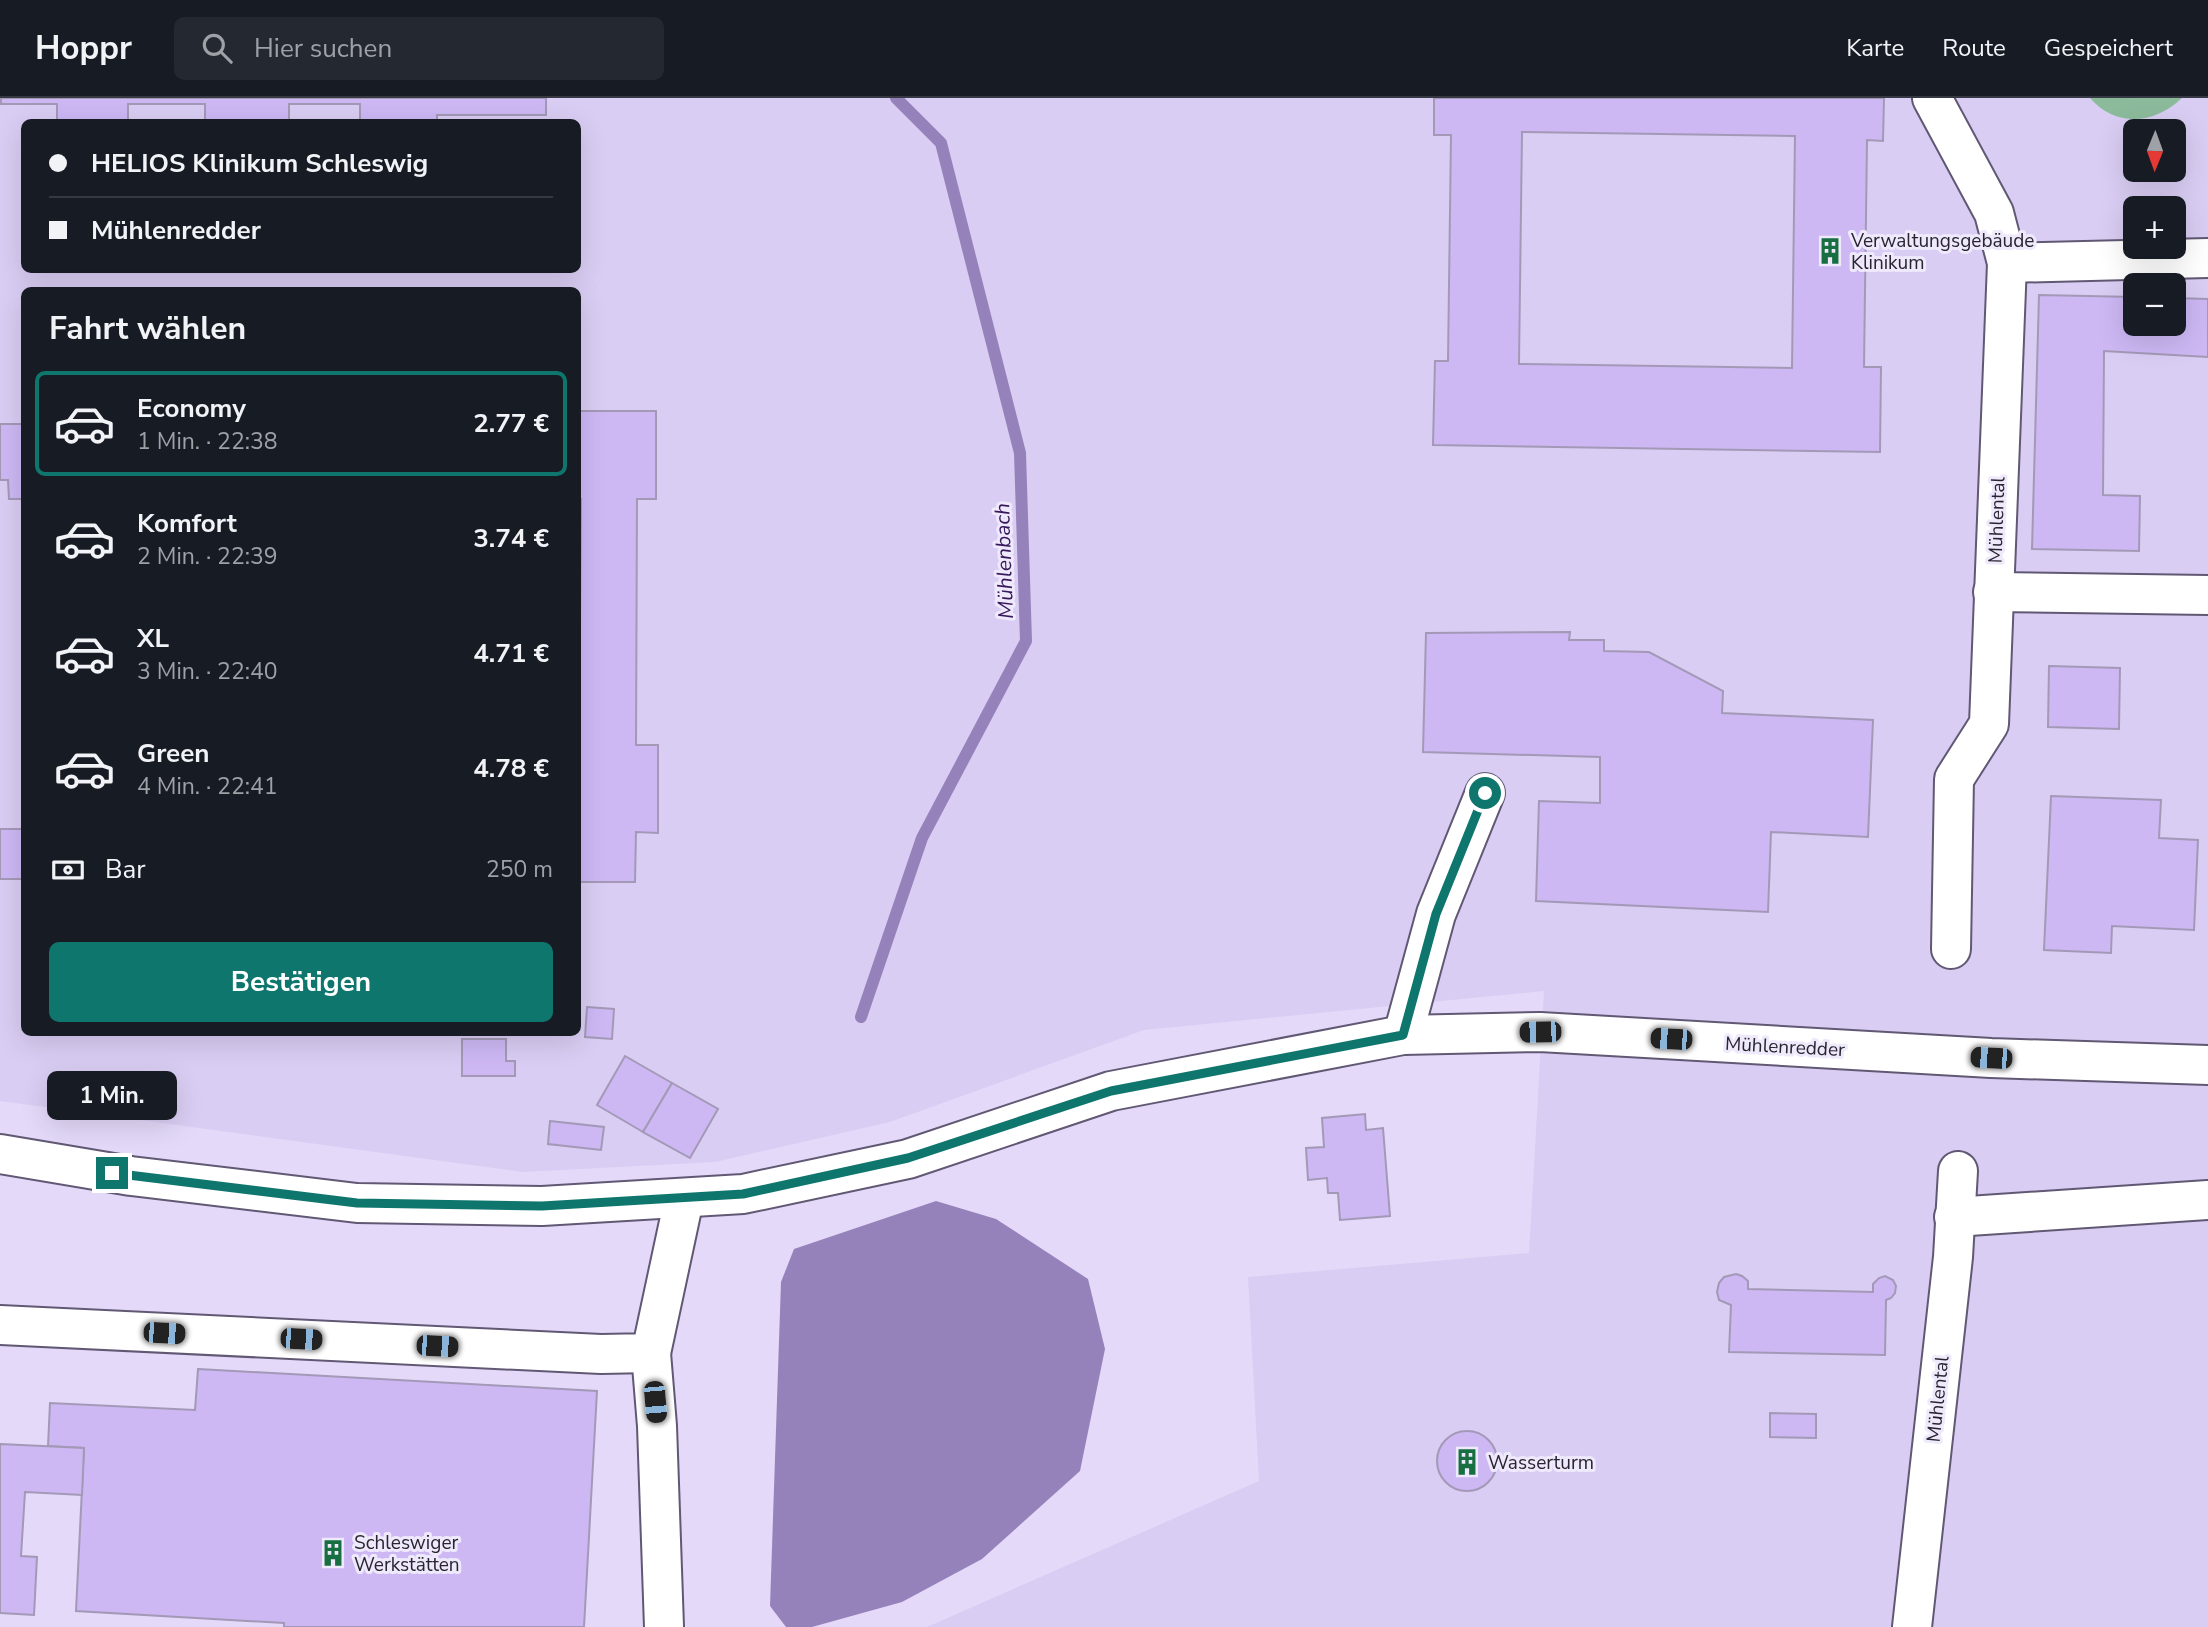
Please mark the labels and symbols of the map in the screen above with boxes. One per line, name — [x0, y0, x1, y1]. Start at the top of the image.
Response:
north arrow — [2123, 119, 2186, 182]
place label: Verwaltungsgebäude Klinikum — [1850, 228, 2034, 276]
building icon: Verwaltungsgebäude Klinikum — [1815, 236, 1845, 266]
street label: Mühlental — [1982, 476, 2012, 564]
water label: Mühlenbach — [988, 503, 1020, 619]
route start — [1469, 777, 1501, 809]
car — [1519, 1021, 1562, 1043]
car — [1650, 1027, 1693, 1051]
street label: Mühlenredder — [1724, 1031, 1846, 1063]
car — [1970, 1046, 2013, 1070]
callout: 1 Min. — [47, 1072, 177, 1121]
route end — [96, 1157, 128, 1189]
car — [143, 1321, 186, 1345]
car — [280, 1327, 323, 1351]
car — [416, 1334, 459, 1358]
street label: Mühlental — [1921, 1354, 1955, 1443]
car — [643, 1380, 668, 1424]
building icon: Wasserturm — [1452, 1447, 1482, 1477]
place label: Wasserturm — [1488, 1450, 1594, 1476]
place label: Schleswiger Werkstätten — [354, 1530, 460, 1578]
building icon: Schleswiger Werkstätten — [318, 1538, 348, 1568]

